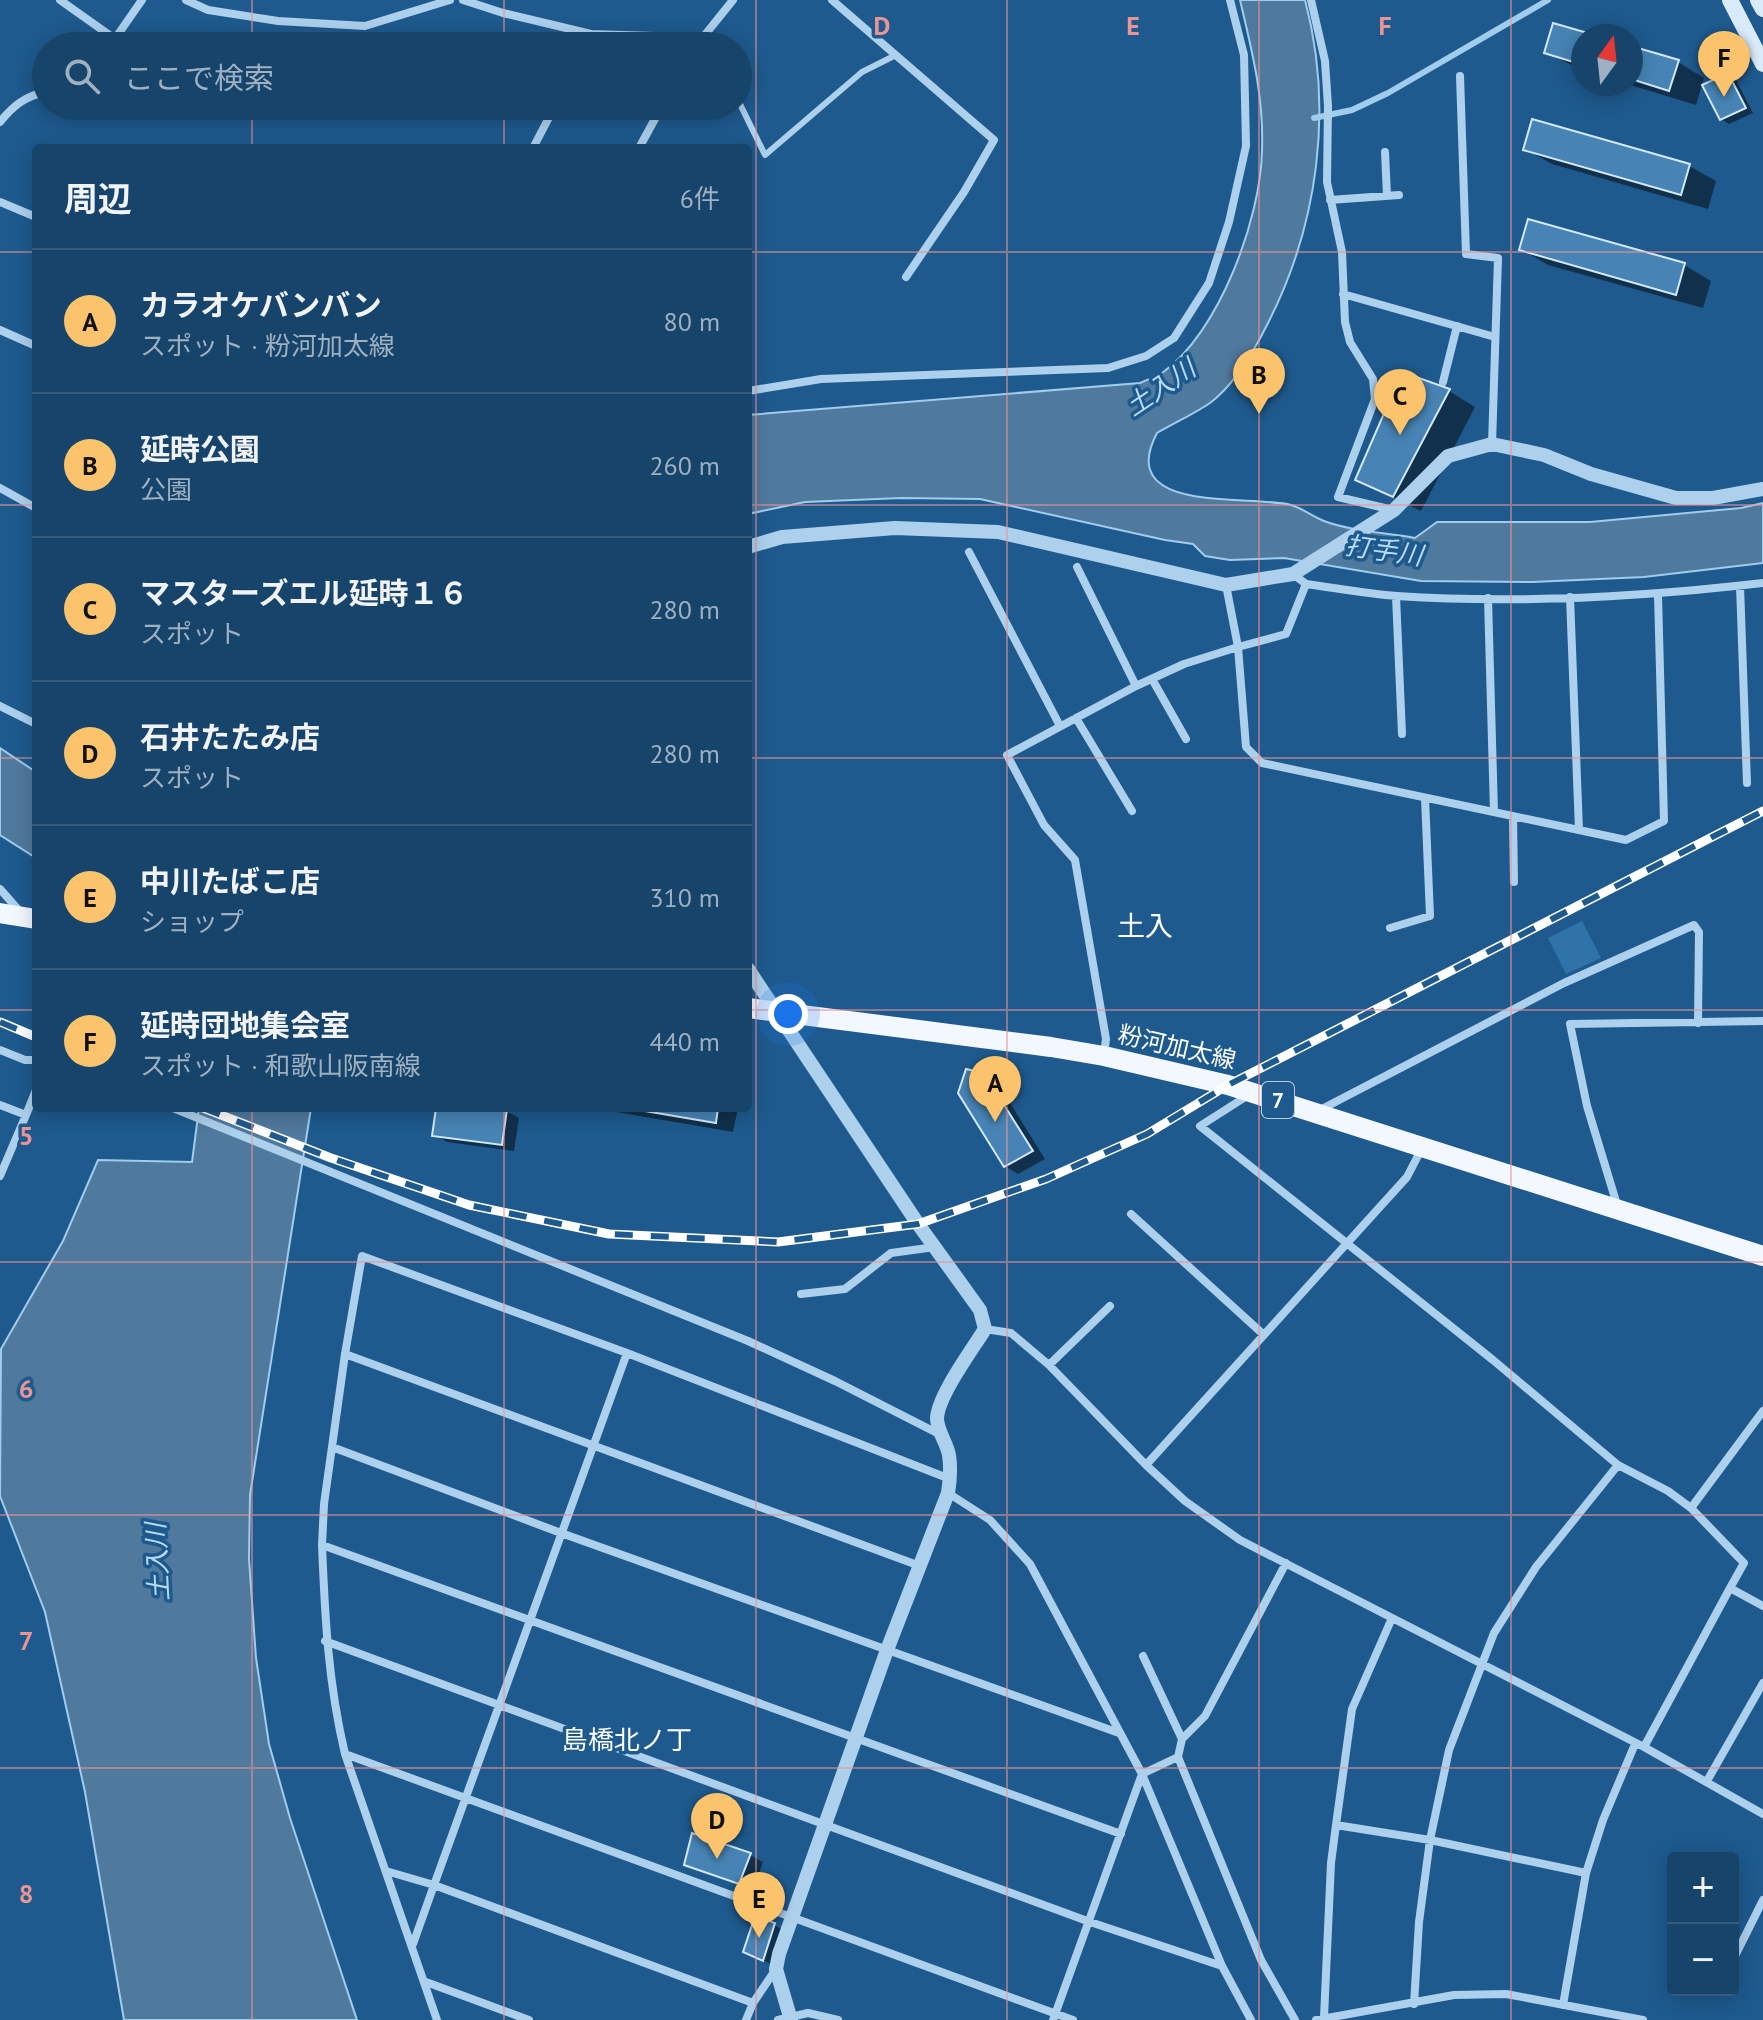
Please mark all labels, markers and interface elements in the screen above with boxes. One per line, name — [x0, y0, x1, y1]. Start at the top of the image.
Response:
text: D — [874, 9, 890, 42]
text: E — [1126, 9, 1140, 42]
text: F — [1378, 9, 1392, 42]
north arrow — [1571, 24, 1643, 96]
pin: F — [1698, 31, 1750, 97]
search box — [32, 32, 752, 120]
icon: search — [60, 54, 104, 98]
text: ここで検索 — [124, 58, 274, 97]
text: 周辺 — [64, 176, 132, 220]
text: 6件 — [680, 182, 720, 215]
text: カラオケバンバン — [140, 285, 382, 324]
text: A — [82, 305, 98, 338]
text: 80 m — [664, 305, 720, 338]
text: スポット · 粉河加太線 — [140, 329, 395, 362]
pin: B — [1233, 348, 1285, 414]
water label: 土入川 — [1118, 350, 1204, 422]
pin: C — [1374, 369, 1426, 435]
text: 延時公園 — [140, 429, 260, 468]
text: B — [82, 449, 98, 482]
text: 260 m — [649, 449, 720, 482]
text: 公園 — [140, 473, 192, 506]
water label: 打手川 — [1343, 528, 1428, 572]
text: マスターズエル延時１６ — [140, 573, 469, 612]
text: C — [83, 593, 97, 626]
text: 280 m — [649, 593, 720, 626]
text: スポット — [140, 617, 244, 650]
text: 石井たたみ店 — [140, 717, 320, 756]
text: D — [82, 737, 98, 770]
text: 280 m — [649, 737, 720, 770]
text: スポット — [140, 761, 244, 794]
text: 中川たばこ店 — [140, 861, 320, 900]
text: E — [83, 881, 97, 914]
text: 310 m — [649, 881, 720, 914]
text: ショップ — [140, 905, 244, 938]
district label: 土入 — [1117, 907, 1173, 944]
your location — [768, 994, 808, 1034]
text: 延時団地集会室 — [140, 1005, 350, 1044]
street label: 粉河加太線 — [1115, 1018, 1239, 1076]
text: F — [83, 1025, 97, 1058]
text: 440 m — [649, 1025, 720, 1058]
text: スポット · 和歌山阪南線 — [140, 1049, 421, 1082]
pin: A — [969, 1056, 1021, 1122]
road number: 7 — [1262, 1082, 1294, 1118]
text: 5 — [19, 1119, 33, 1152]
text: 6 — [19, 1372, 33, 1405]
water label: 土入川 — [138, 1519, 176, 1602]
text: 7 — [19, 1624, 33, 1657]
district label: 島橋北ノ丁 — [562, 1723, 692, 1756]
pin: D — [691, 1793, 743, 1859]
map controls — [1667, 1852, 1739, 1996]
button: + — [1667, 1852, 1739, 1924]
pin: E — [733, 1872, 785, 1938]
text: 8 — [19, 1877, 33, 1910]
button: − — [1667, 1924, 1739, 1996]

